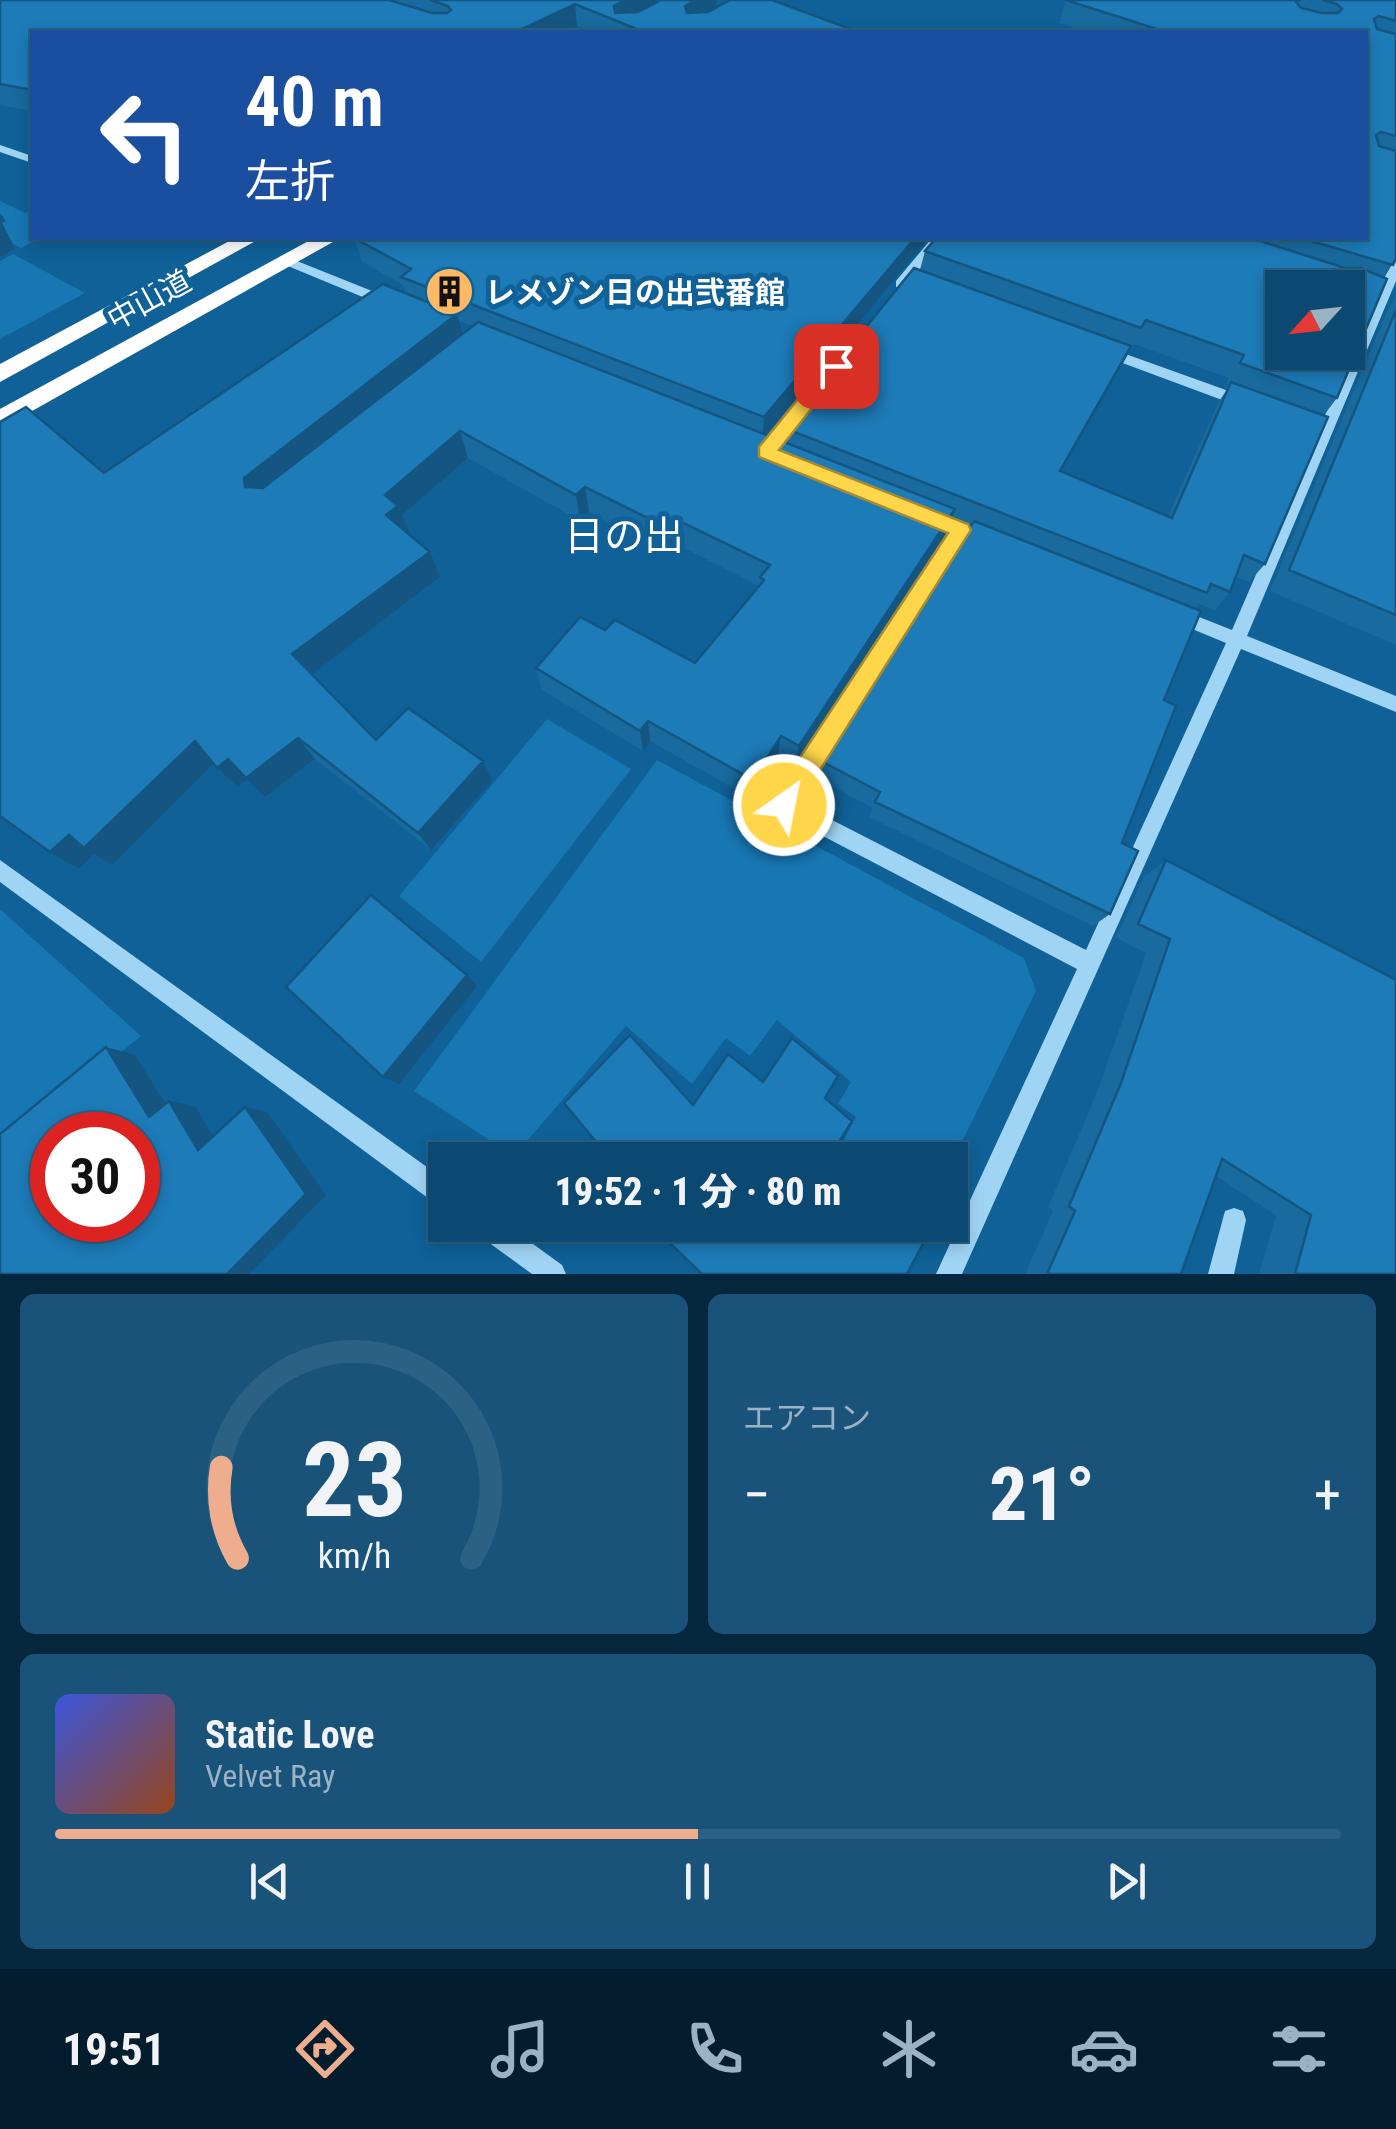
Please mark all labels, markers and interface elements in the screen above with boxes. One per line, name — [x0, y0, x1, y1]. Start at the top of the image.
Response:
text: 40 m — [245, 61, 384, 143]
icon: left — [80, 70, 210, 200]
text: 左折 — [245, 155, 335, 208]
street label: 中山道 — [101, 263, 197, 337]
building icon: レメゾン日の出弐番館 — [424, 266, 476, 318]
north arrow — [1265, 270, 1365, 370]
map controls — [1265, 270, 1365, 370]
place label: レメゾン日の出弐番館 — [485, 275, 785, 310]
pin — [794, 324, 879, 409]
icon: arrive — [809, 339, 864, 394]
district label: 日の出 — [564, 513, 684, 560]
position arrow — [732, 753, 836, 857]
speed limit sign: 30 — [30, 1112, 160, 1242]
text: 19:52 · 1 分 · 80 m — [555, 1170, 841, 1214]
text: エアコン — [743, 1399, 871, 1437]
text: 23 — [301, 1420, 407, 1541]
text: 21° — [989, 1450, 1095, 1538]
text: − — [743, 1463, 771, 1527]
text: + — [1314, 1463, 1341, 1527]
text: km/h — [317, 1535, 391, 1577]
text: Static Love — [205, 1713, 374, 1757]
text: Velvet Ray — [205, 1757, 335, 1795]
icon: previous — [242, 1854, 297, 1909]
icon: pause — [670, 1854, 725, 1909]
icon: next — [1099, 1854, 1154, 1909]
icon: directions — [290, 2014, 360, 2084]
icon: music — [485, 2014, 555, 2084]
icon: phone — [680, 2014, 750, 2084]
icon: climate — [874, 2014, 944, 2084]
icon: car — [1069, 2014, 1139, 2084]
icon: filters — [1264, 2014, 1334, 2084]
text: 19:51 — [62, 2023, 166, 2076]

